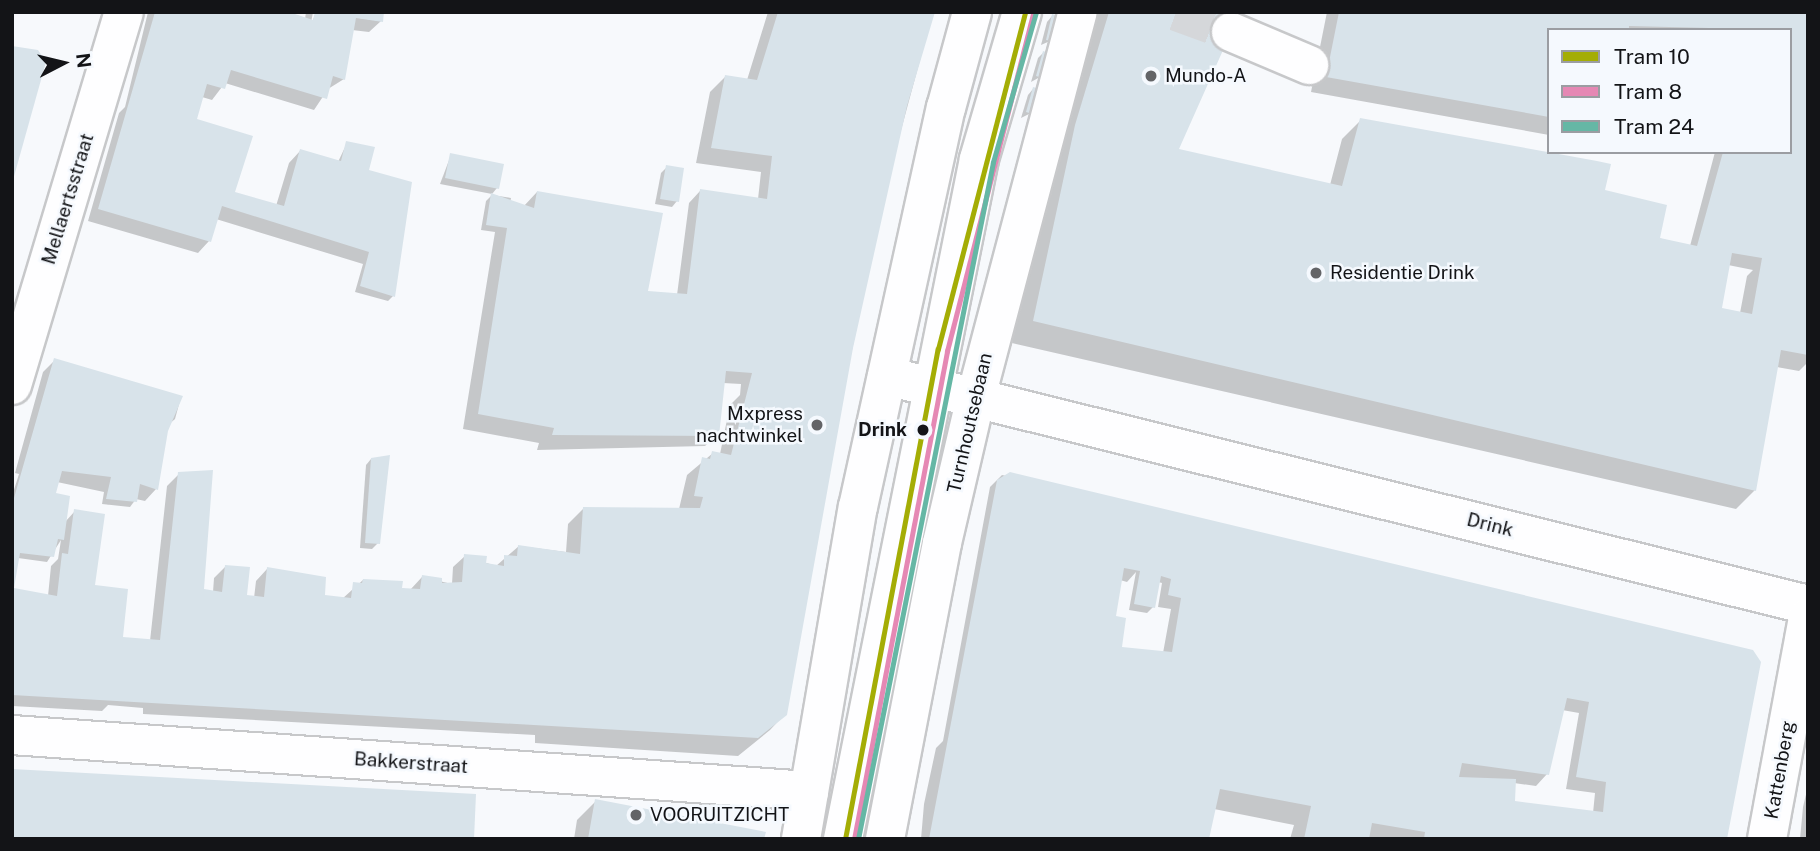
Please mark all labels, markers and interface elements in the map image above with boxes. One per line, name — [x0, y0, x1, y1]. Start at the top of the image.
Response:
north arrow — [28, 28, 98, 98]
legend — [1547, 28, 1792, 154]
text: Tram 10 — [1614, 44, 1690, 69]
text: N — [72, 52, 96, 69]
place label: Mundo-A — [1165, 65, 1246, 87]
marker: Mundo-A — [1143, 68, 1159, 84]
text: Tram 8 — [1614, 79, 1682, 104]
text: Tram 24 — [1614, 114, 1694, 139]
street label: Mellaertsstraat — [37, 131, 99, 267]
place label: Residentie Drink — [1330, 262, 1475, 284]
marker: Residentie Drink — [1308, 265, 1324, 281]
street label: Turnhoutsebaan — [943, 351, 997, 495]
place label: Mxpress nachtwinkel — [696, 403, 803, 447]
marker: Mxpress nachtwinkel — [809, 417, 825, 433]
place label: Drink — [858, 419, 907, 441]
marker: Drink — [913, 420, 933, 440]
street label: Drink — [1464, 508, 1516, 542]
street label: Kattenberg — [1760, 719, 1800, 821]
street label: Bakkerstraat — [353, 748, 469, 778]
place label: VOORUITZICHT — [650, 804, 789, 826]
marker: VOORUITZICHT — [628, 807, 644, 823]

